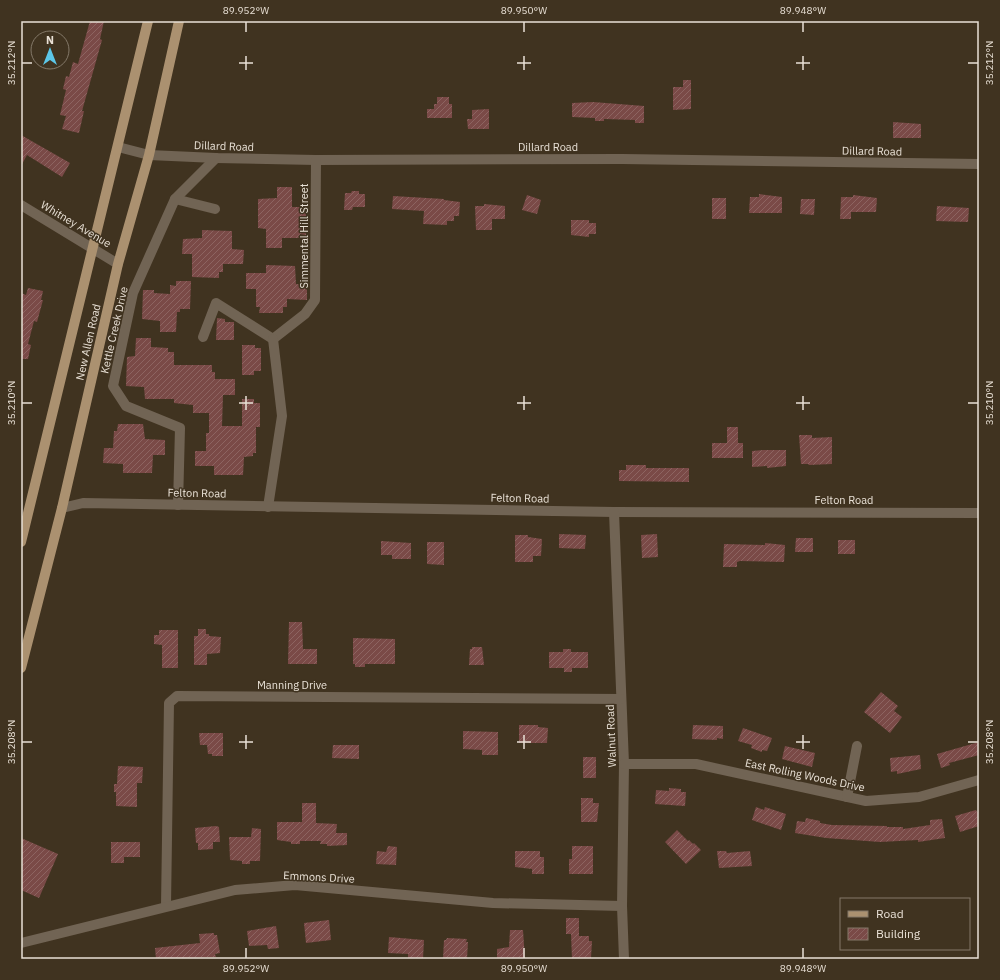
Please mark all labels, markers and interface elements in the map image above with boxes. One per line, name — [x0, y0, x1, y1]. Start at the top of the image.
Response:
text: 89.952°W — [223, 4, 269, 17]
text: 89.950°W — [501, 4, 547, 17]
text: 89.948°W — [780, 4, 826, 17]
north arrow — [30, 30, 70, 70]
text: N — [46, 33, 54, 47]
text: 35.212°N — [5, 41, 18, 85]
text: 35.212°N — [983, 41, 996, 85]
street label: Dillard Road — [194, 138, 254, 154]
street label: Dillard Road — [518, 140, 578, 154]
street label: Dillard Road — [842, 143, 902, 159]
street label: Simmental Hill Street — [297, 183, 311, 289]
street label: Whitney Avenue — [38, 197, 114, 251]
street label: Kettle Creek Drive — [97, 285, 131, 375]
street label: New Allen Road — [72, 302, 104, 382]
text: 35.210°N — [5, 381, 18, 425]
text: 35.210°N — [983, 381, 996, 425]
street label: Felton Road — [167, 485, 227, 501]
street label: Felton Road — [490, 490, 550, 506]
street label: Felton Road — [815, 493, 873, 507]
street label: Manning Drive — [257, 678, 327, 692]
street label: Walnut Road — [603, 704, 619, 768]
text: 35.208°N — [5, 720, 18, 764]
text: 35.208°N — [983, 720, 996, 764]
street label: East Rolling Woods Drive — [744, 755, 866, 795]
street label: Emmons Drive — [283, 868, 355, 886]
legend — [840, 898, 970, 950]
text: Road — [876, 906, 904, 921]
text: Building — [876, 926, 921, 941]
text: 89.952°W — [223, 962, 269, 975]
text: 89.950°W — [501, 962, 547, 975]
text: 89.948°W — [780, 962, 826, 975]

